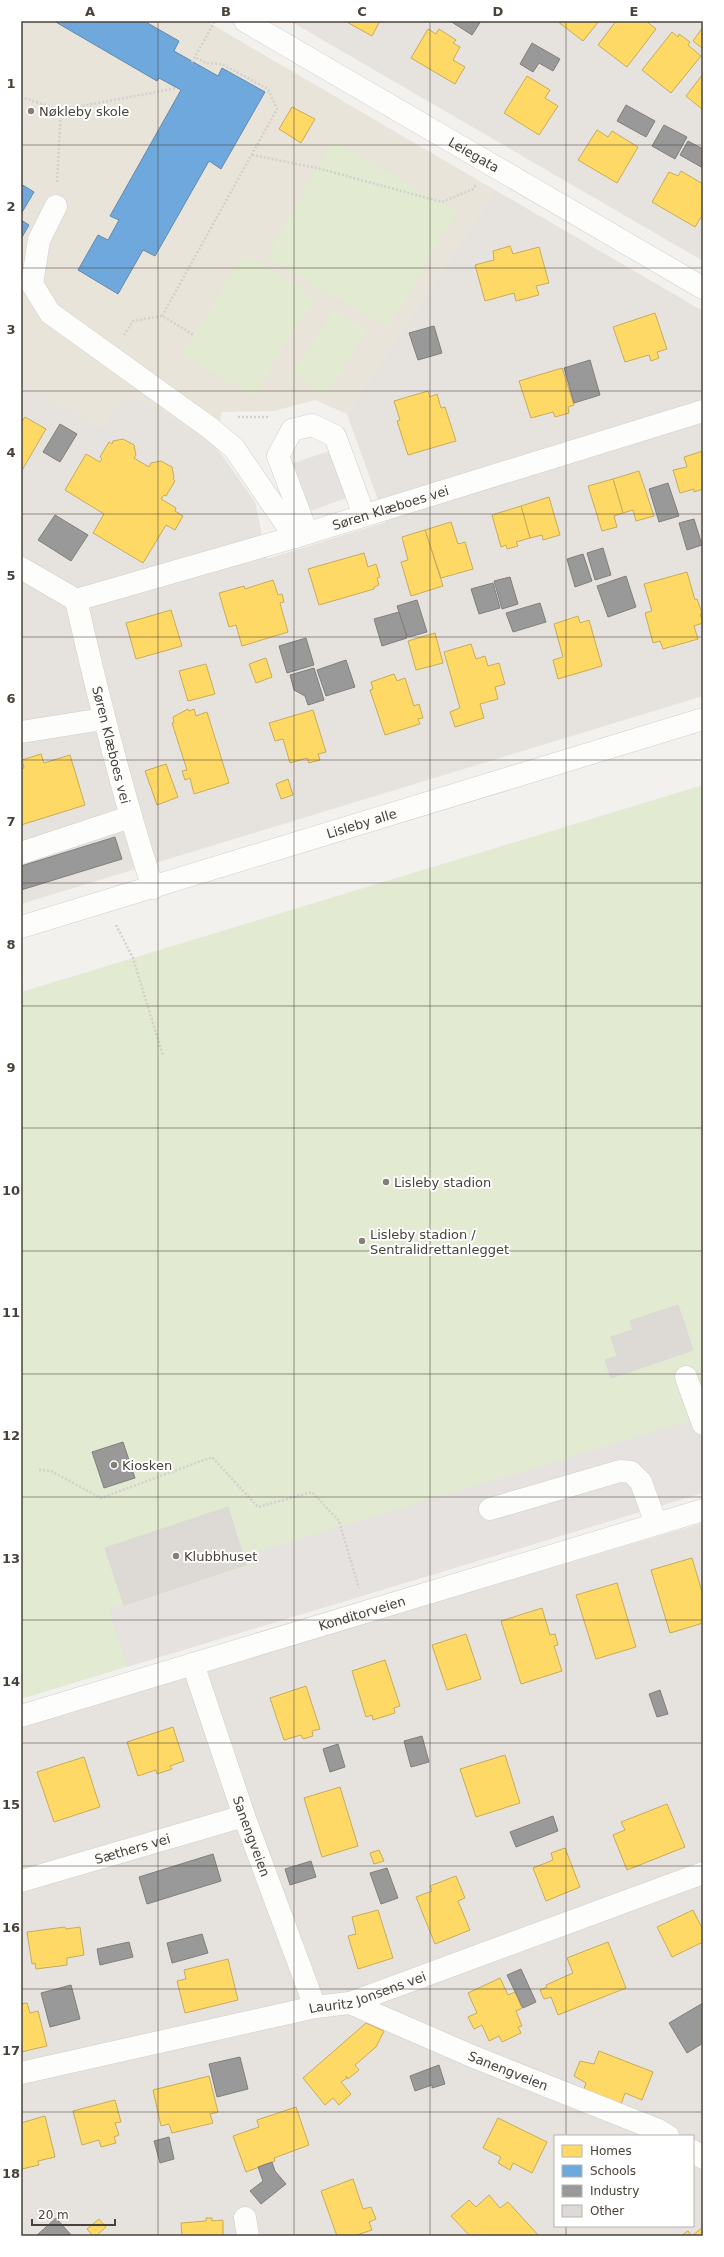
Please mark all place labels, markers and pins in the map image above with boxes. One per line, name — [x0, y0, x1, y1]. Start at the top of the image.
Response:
place label: Nøkleby skole — [39, 104, 129, 119]
marker: Nøkleby skole — [26, 106, 36, 116]
place label: Lisleby stadion — [394, 1175, 491, 1190]
marker: Lisleby stadion — [381, 1177, 391, 1187]
place label: Lisleby stadion / Sentralidrettanlegget — [370, 1227, 509, 1257]
marker: Lisleby stadion / Sentralidrettanlegget — [357, 1236, 367, 1246]
place label: Kiosken — [122, 1458, 172, 1473]
marker: Kiosken — [109, 1460, 119, 1470]
place label: Klubbhuset — [184, 1549, 257, 1564]
marker: Klubbhuset — [171, 1551, 181, 1561]

